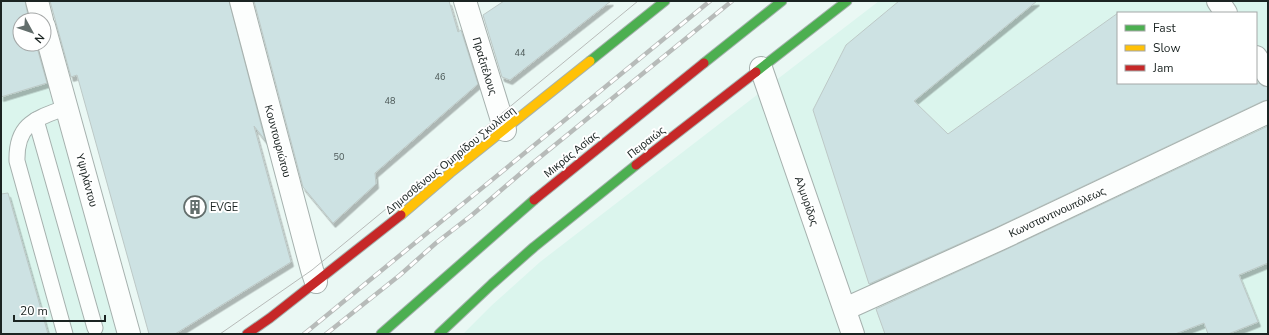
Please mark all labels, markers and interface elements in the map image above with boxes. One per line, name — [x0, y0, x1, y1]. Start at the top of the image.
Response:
north arrow — [12, 12, 52, 52]
legend — [1117, 12, 1257, 84]
text: Fast — [1153, 20, 1176, 36]
text: N — [31, 30, 48, 46]
street label: Πραξιτέλους — [469, 35, 500, 97]
text: Slow — [1153, 40, 1181, 56]
house number: 44 — [515, 47, 526, 59]
text: Jam — [1152, 60, 1174, 76]
house number: 46 — [435, 71, 445, 83]
house number: 48 — [385, 95, 395, 107]
street label: Κουντουριώτου — [261, 103, 294, 179]
street label: Δημοσθένους Ομηρίδου Σκυλίτση — [382, 103, 519, 218]
street label: Πειραιώς — [624, 123, 668, 162]
street label: Μικράς Ασίας — [541, 128, 602, 181]
house number: 50 — [334, 151, 344, 163]
street label: Υψηλάντου — [72, 152, 101, 209]
street label: Αλμυρίδος — [791, 174, 822, 228]
street label: Κωνσταντινουπόλεως — [1006, 183, 1108, 241]
building icon: EVGE — [182, 194, 208, 220]
place label: EVGE — [210, 200, 238, 215]
scale bar — [14, 297, 105, 323]
text: 20 m — [20, 303, 48, 319]

